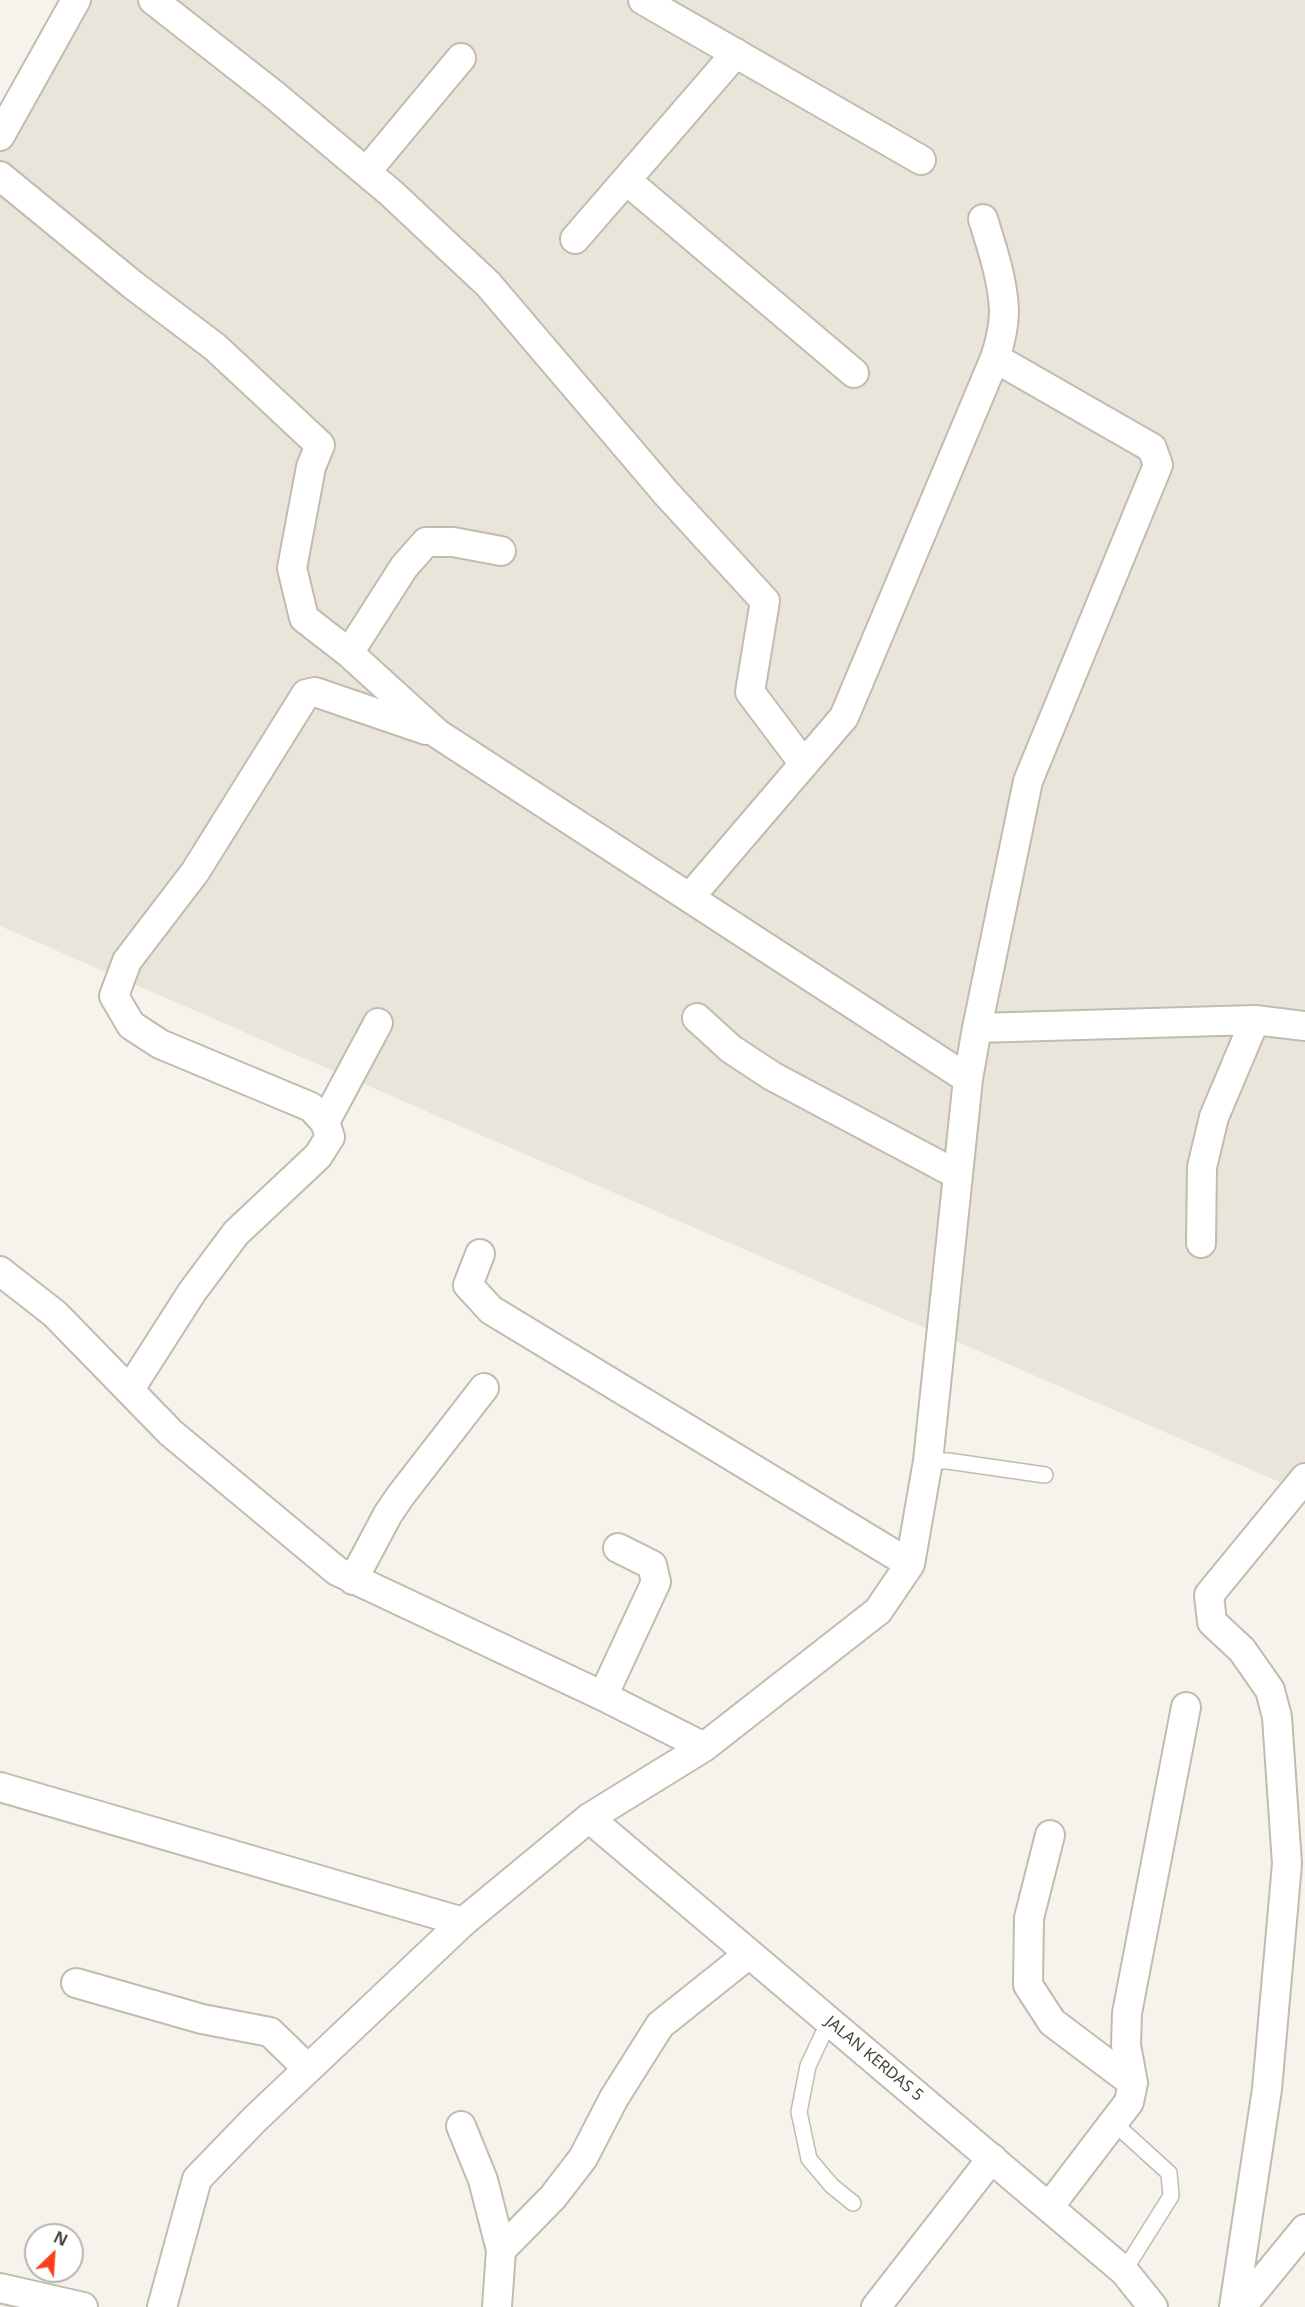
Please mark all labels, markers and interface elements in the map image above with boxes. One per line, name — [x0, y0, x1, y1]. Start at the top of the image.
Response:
street label: JALAN KERDAS 5 — [821, 2012, 927, 2106]
north arrow — [24, 2223, 84, 2283]
text: N — [50, 2226, 71, 2251]

